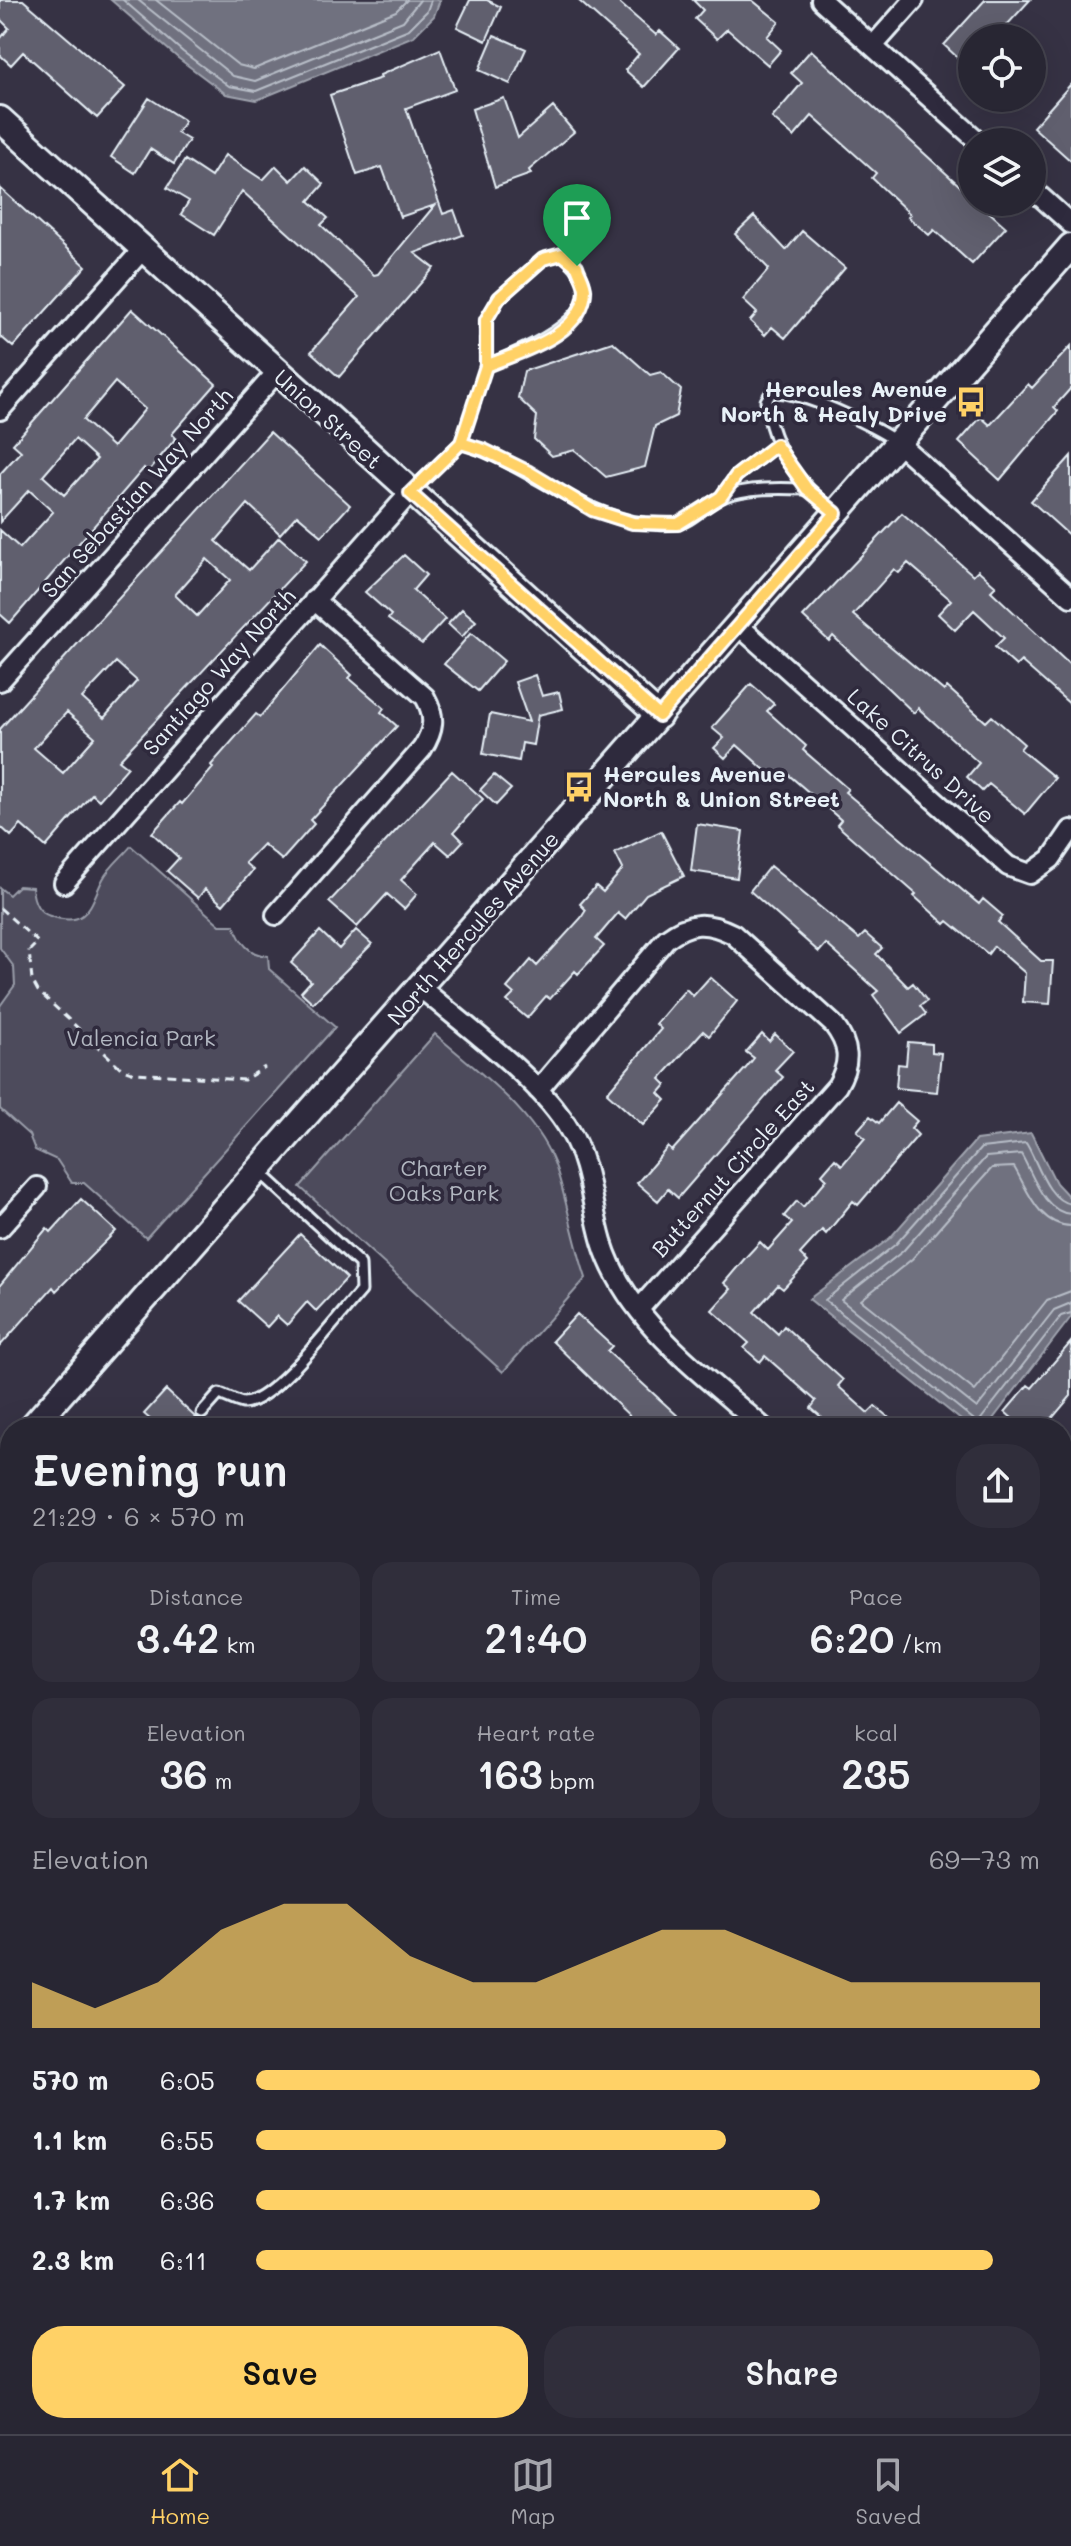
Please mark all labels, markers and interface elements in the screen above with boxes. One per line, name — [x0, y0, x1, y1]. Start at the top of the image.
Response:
map controls — [958, 24, 1046, 216]
button: locate — [958, 24, 1046, 112]
button: layers — [958, 128, 1046, 216]
pin — [543, 184, 611, 266]
icon: arrive — [555, 196, 599, 240]
street label: Union Street — [268, 362, 389, 475]
place label: Hercules Avenue North & Healy Drive — [721, 374, 947, 428]
street label: San Sebastian Way North — [35, 382, 239, 604]
bus stop icon: Hercules Avenue North & Healy Drive — [954, 385, 988, 419]
street label: Santiago Way North — [136, 582, 301, 761]
street label: Lake Citrus Drive — [842, 682, 1001, 830]
place label: Hercules Avenue North & Union Street — [603, 759, 840, 813]
bus stop icon: Hercules Avenue North & Union Street — [562, 770, 596, 804]
street label: North Hercules Avenue — [380, 825, 565, 1031]
park label: Valencia Park — [66, 1023, 216, 1052]
street label: Butternut Circle East — [645, 1073, 820, 1263]
park label: Charter Oaks Park — [389, 1153, 499, 1207]
text: Evening run — [32, 1440, 287, 1497]
button: share — [956, 1444, 1040, 1528]
text: 21:29 · 6 × 570 m — [32, 1499, 245, 1533]
text: Distance — [149, 1582, 243, 1611]
text: Time — [511, 1582, 561, 1611]
text: Pace — [849, 1582, 903, 1611]
text: 3.42 — [136, 1611, 219, 1663]
text: 21:40 — [485, 1611, 587, 1663]
text: 6:20 — [810, 1611, 894, 1663]
text: km — [219, 1630, 256, 1659]
text: /km — [894, 1630, 942, 1659]
text: Elevation — [147, 1718, 245, 1747]
text: Heart rate — [477, 1718, 595, 1747]
text: kcal — [854, 1718, 898, 1747]
text: 36 — [160, 1747, 208, 1799]
text: 163 — [477, 1747, 543, 1799]
text: 235 — [841, 1747, 911, 1799]
text: m — [208, 1766, 232, 1795]
text: bpm — [543, 1766, 595, 1795]
text: Elevation — [32, 1842, 149, 1876]
text: 69–73 m — [929, 1842, 1040, 1876]
text: 570 m — [32, 2063, 108, 2097]
text: 6:05 — [160, 2063, 215, 2097]
text: 1.1 km — [32, 2123, 107, 2157]
text: 6:55 — [160, 2123, 214, 2157]
text: 1.7 km — [32, 2183, 110, 2217]
text: 6:36 — [160, 2183, 215, 2217]
text: 2.3 km — [32, 2243, 114, 2277]
text: 6:11 — [160, 2243, 207, 2277]
button: Save — [32, 2326, 528, 2418]
button: Share — [544, 2326, 1040, 2418]
tab: Home — [150, 2453, 210, 2530]
tab: Map — [510, 2453, 555, 2530]
tab: Saved — [856, 2453, 921, 2530]

